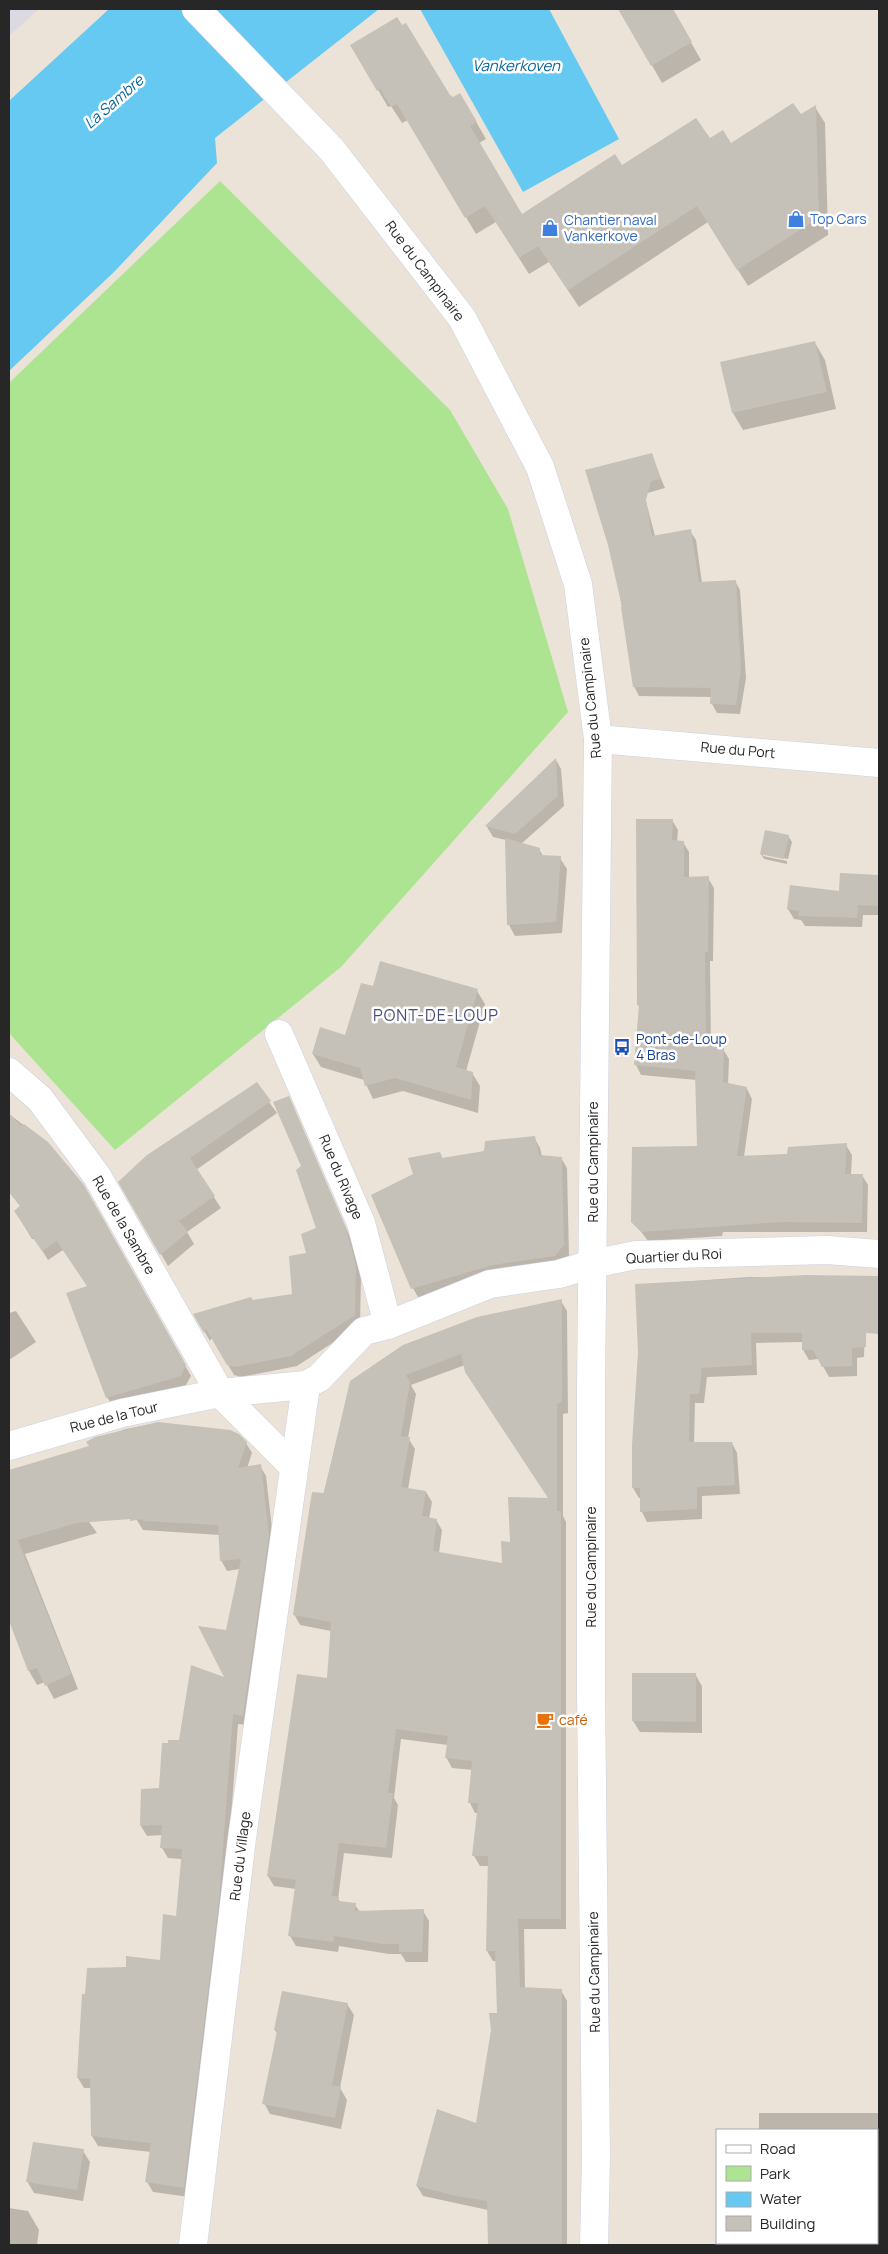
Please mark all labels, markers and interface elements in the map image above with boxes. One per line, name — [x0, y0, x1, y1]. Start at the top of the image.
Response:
water label: Vankerkoven — [472, 55, 561, 76]
water label: La Sambre — [80, 69, 149, 133]
shop icon: Top Cars — [786, 209, 806, 229]
place label: Top Cars — [810, 209, 867, 228]
place label: Chantier naval Vankerkove — [564, 210, 657, 245]
street label: Rue du Campinaire — [381, 217, 469, 325]
shop icon: Chantier naval Vankerkove — [540, 218, 560, 238]
street label: Rue du Campinaire — [574, 637, 605, 759]
street label: Rue du Port — [700, 737, 777, 762]
district label: PONT-DE-LOUP — [373, 1004, 499, 1026]
place label: Pont-de-Loup 4 Bras — [636, 1029, 727, 1064]
bus stop icon: Pont-de-Loup 4 Bras — [612, 1037, 632, 1057]
street label: Rue du Campinaire — [583, 1101, 602, 1223]
street label: Rue du Rivage — [315, 1131, 368, 1222]
street label: Rue de la Sambre — [88, 1172, 160, 1278]
street label: Quartier du Roi — [626, 1244, 722, 1267]
street label: Rue de la Tour — [68, 1396, 160, 1437]
street label: Rue du Campinaire — [581, 1506, 600, 1628]
cafe icon: café — [535, 1710, 555, 1730]
place label: café — [559, 1710, 588, 1729]
street label: Rue du Village — [225, 1810, 254, 1902]
street label: Rue du Campinaire — [583, 1911, 604, 2033]
legend — [716, 2129, 878, 2244]
text: Road — [760, 2138, 796, 2159]
text: Park — [760, 2163, 790, 2184]
text: Water — [760, 2188, 802, 2209]
text: Building — [760, 2213, 815, 2234]

